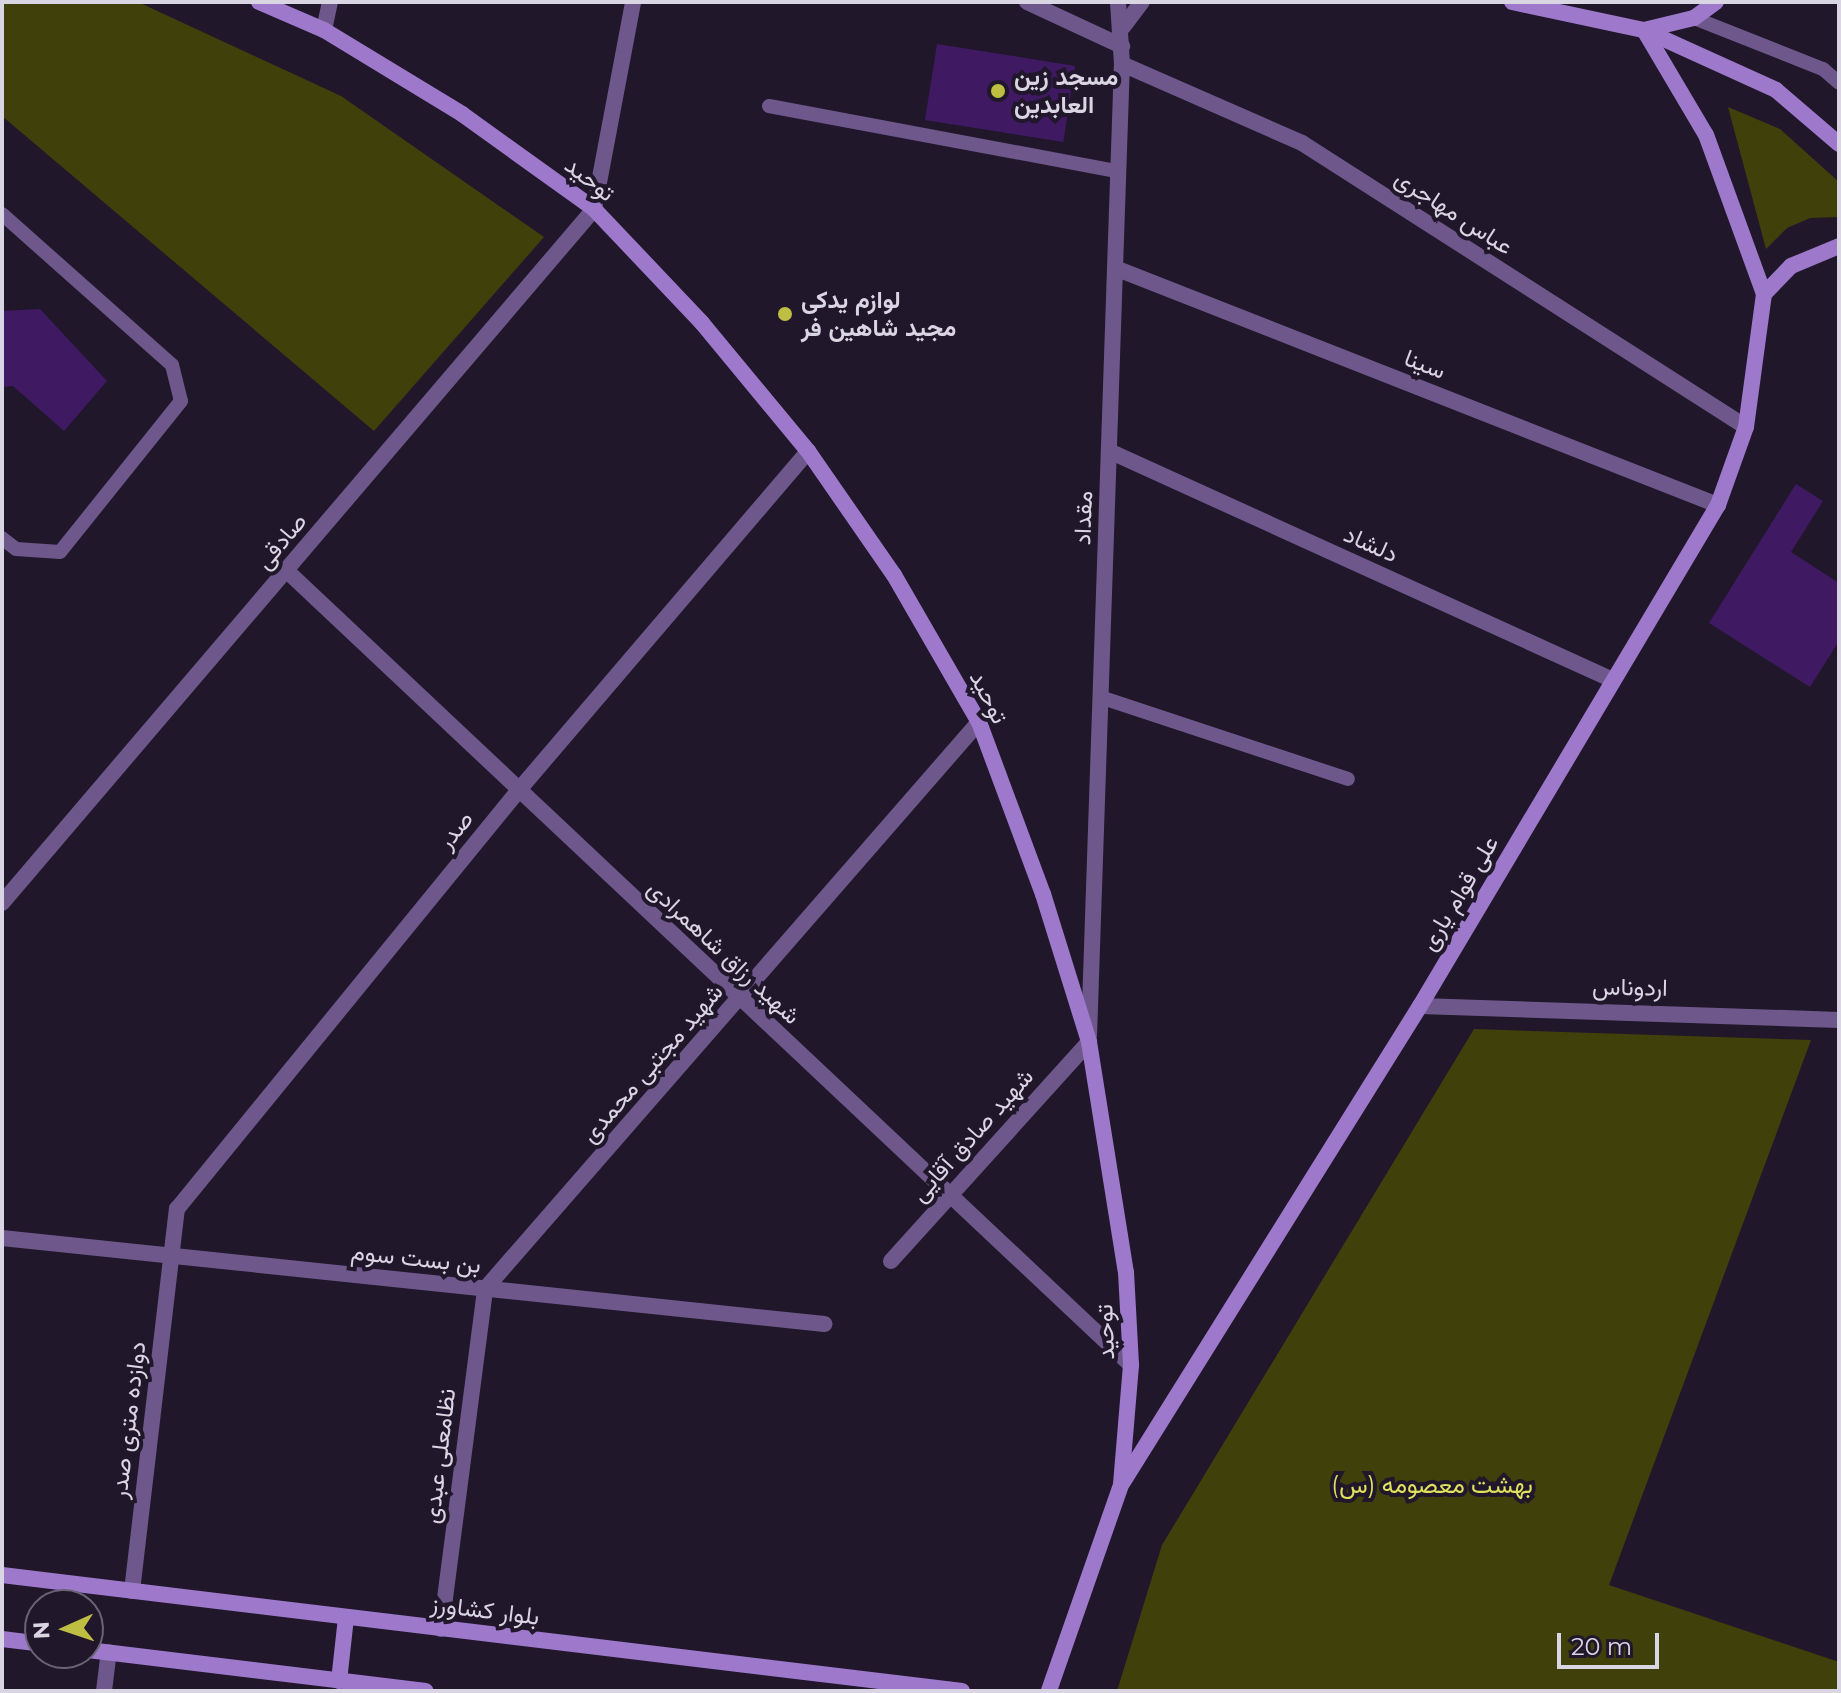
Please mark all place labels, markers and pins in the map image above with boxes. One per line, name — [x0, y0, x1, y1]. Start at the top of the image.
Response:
place label: مسجد زین العابدین — [1014, 63, 1118, 119]
marker: مسجد زین العابدین — [989, 82, 1007, 100]
place label: لوازم یدکی مجید شاهین فر — [801, 286, 956, 342]
marker: لوازم یدکی مجید شاهین فر — [776, 305, 794, 323]

